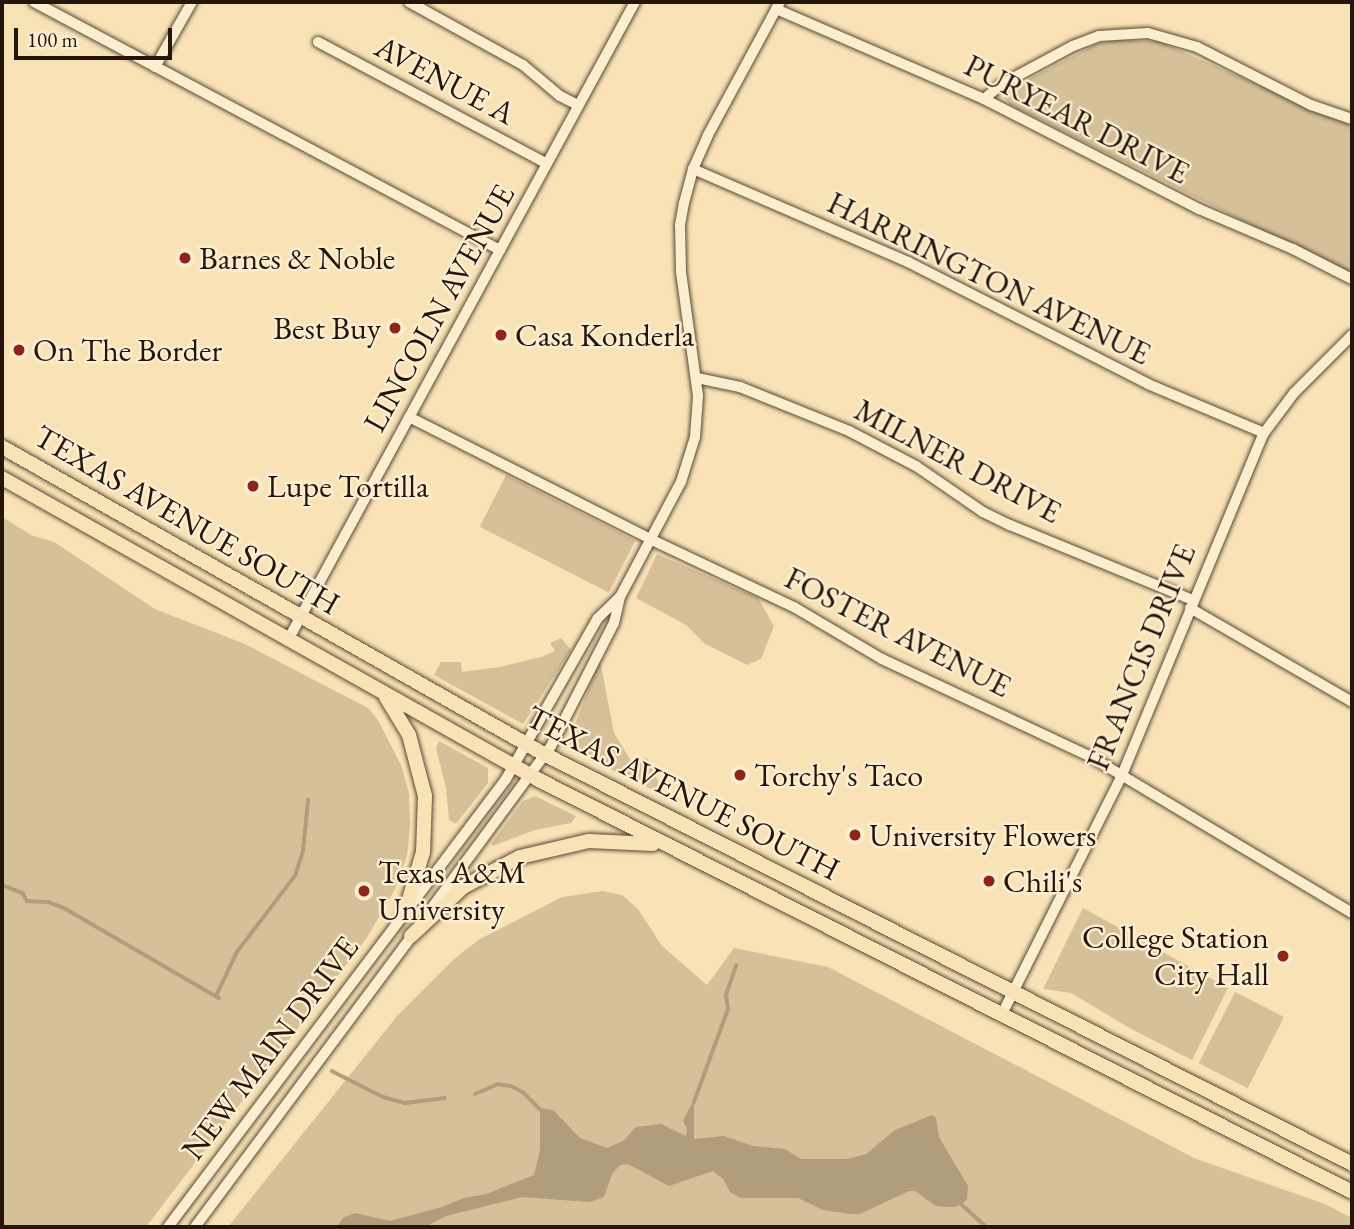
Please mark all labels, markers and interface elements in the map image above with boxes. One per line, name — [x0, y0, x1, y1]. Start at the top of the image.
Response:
scale bar — [18, 14, 175, 58]
text: 100 m — [27, 26, 78, 53]
street label: AVENUE A — [369, 27, 521, 133]
street label: PURYEAR DRIVE — [958, 46, 1196, 192]
street label: LINCOLN AVENUE — [355, 178, 523, 438]
street label: HARRINGTON AVENUE — [821, 183, 1157, 373]
place label: Barnes & Noble — [199, 239, 395, 277]
marker: Barnes & Noble — [177, 250, 193, 266]
place label: Best Buy — [273, 309, 381, 347]
place label: Casa Konderla — [515, 316, 694, 354]
marker: Best Buy — [387, 320, 403, 336]
marker: Casa Konderla — [493, 327, 509, 343]
place label: On The Border — [33, 331, 222, 369]
marker: On The Border — [11, 342, 27, 358]
street label: MILNER DRIVE — [848, 390, 1068, 532]
street label: TEXAS AVENUE SOUTH — [27, 417, 347, 623]
place label: Lupe Tortilla — [267, 467, 429, 505]
marker: Lupe Tortilla — [245, 478, 261, 494]
street label: FRANCIS DRIVE — [1078, 538, 1204, 776]
street label: FOSTER AVENUE — [779, 558, 1017, 706]
street label: TEXAS AVENUE SOUTH — [520, 697, 846, 889]
place label: Torchy's Taco — [754, 756, 923, 794]
marker: Torchy's Taco — [732, 767, 748, 783]
place label: University Flowers — [869, 816, 1096, 854]
marker: University Flowers — [847, 827, 863, 843]
place label: Texas A&M University — [378, 854, 526, 929]
place label: Chili's — [1003, 862, 1082, 900]
marker: Chili's — [981, 873, 997, 889]
marker: Texas A&M University — [356, 883, 372, 899]
place label: College Station City Hall — [1082, 919, 1269, 994]
street label: NEW MAIN DRIVE — [173, 929, 367, 1167]
marker: College Station City Hall — [1275, 948, 1291, 964]

